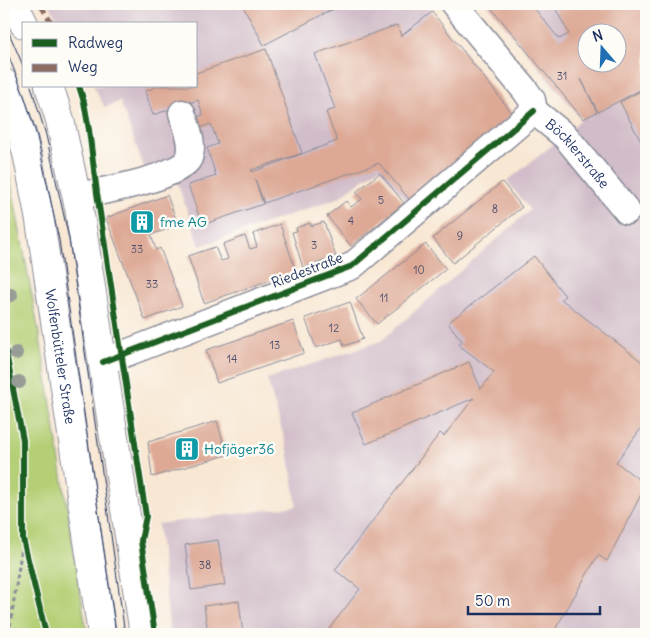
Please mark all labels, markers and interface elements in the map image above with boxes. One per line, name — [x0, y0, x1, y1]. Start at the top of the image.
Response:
legend — [22, 22, 198, 88]
north arrow — [578, 22, 628, 72]
text: N — [590, 26, 605, 46]
text: Radweg — [68, 33, 123, 52]
text: Weg — [68, 57, 98, 76]
house number: 31 — [557, 69, 567, 83]
street label: Böcklerstraße — [542, 115, 613, 192]
house number: 5 — [378, 193, 384, 207]
house number: 8 — [492, 202, 498, 216]
building icon: fme AG — [129, 209, 155, 235]
place label: fme AG — [160, 213, 207, 231]
house number: 4 — [348, 214, 354, 228]
house number: 9 — [457, 229, 463, 243]
house number: 3 — [311, 238, 317, 252]
house number: 33 — [131, 242, 143, 256]
street label: Riedestraße — [269, 248, 345, 292]
house number: 10 — [413, 263, 425, 277]
house number: 33 — [146, 277, 158, 291]
street label: Wolfenbütteler Straße — [41, 288, 79, 425]
house number: 11 — [380, 291, 388, 305]
house number: 12 — [329, 321, 339, 335]
house number: 13 — [270, 338, 280, 352]
house number: 14 — [227, 352, 237, 366]
building icon: Hofjäger36 — [174, 436, 200, 462]
place label: Hofjäger36 — [204, 440, 274, 458]
house number: 38 — [199, 558, 211, 572]
scale bar — [468, 583, 600, 615]
text: 50 m — [475, 591, 510, 610]

